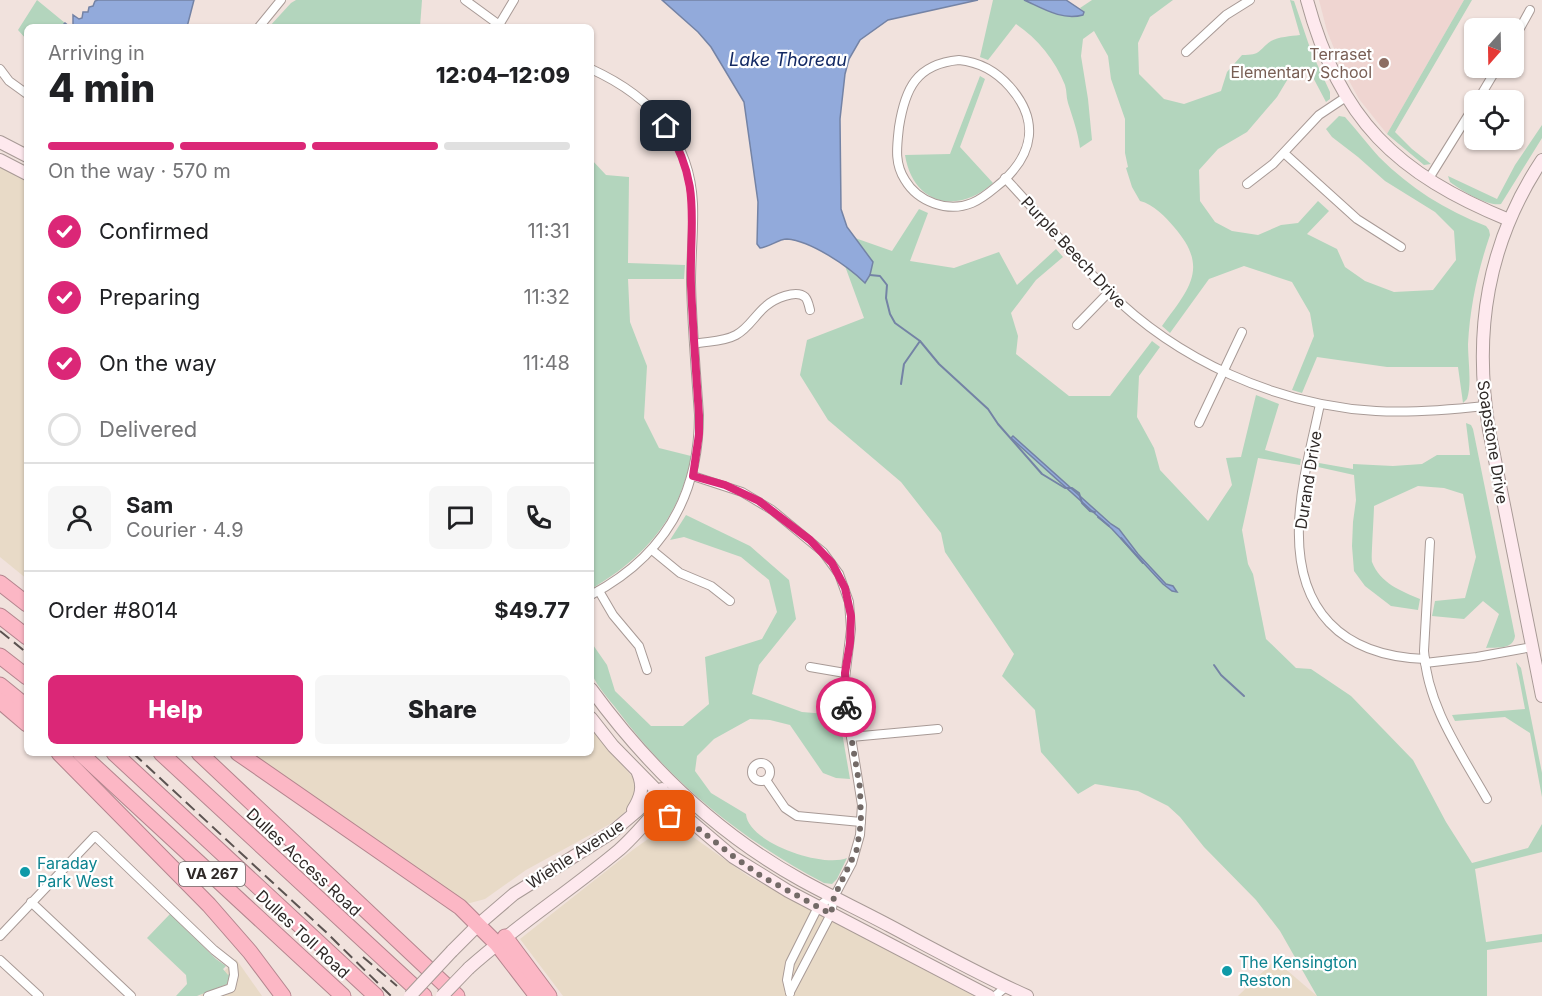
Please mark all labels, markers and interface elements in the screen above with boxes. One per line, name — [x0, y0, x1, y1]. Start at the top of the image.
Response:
north arrow — [1464, 18, 1524, 78]
map controls — [1464, 18, 1524, 150]
text: Arriving in — [48, 41, 145, 65]
place label: Terraset Elementary School — [1230, 44, 1372, 82]
water label: Lake Thoreau — [729, 49, 847, 70]
marker: Terraset Elementary School — [1377, 56, 1391, 70]
text: 12:04–12:09 — [436, 62, 570, 88]
text: 4 min — [48, 64, 155, 111]
button: locate — [1464, 90, 1524, 150]
pin — [640, 100, 691, 151]
icon: home — [649, 109, 682, 142]
text: On the way · 570 m — [48, 159, 231, 183]
street label: Purple Beech Drive — [1017, 192, 1131, 312]
icon: check — [48, 215, 81, 248]
text: Confirmed — [99, 218, 209, 244]
text: 11:31 — [527, 219, 570, 243]
icon: check — [48, 281, 81, 314]
text: Preparing — [99, 284, 200, 310]
text: 11:32 — [523, 285, 570, 309]
icon: check — [48, 347, 81, 380]
text: On the way — [99, 350, 217, 376]
text: 11:48 — [523, 351, 570, 375]
street label: Soapstone Drive — [1473, 379, 1513, 505]
text: Delivered — [99, 416, 197, 442]
street label: Durand Drive — [1290, 429, 1326, 531]
button: person — [48, 486, 111, 549]
button: chat — [429, 486, 492, 549]
button: phone — [507, 486, 570, 549]
text: Sam — [126, 492, 173, 518]
text: Courier · 4.9 — [126, 518, 244, 542]
text: Order #8014 — [48, 597, 178, 623]
text: $49.77 — [494, 597, 570, 623]
button: Help — [48, 675, 303, 744]
button: Share — [315, 675, 570, 744]
courier — [816, 677, 876, 737]
icon: bike — [830, 691, 863, 724]
pin — [644, 790, 695, 841]
icon: bag — [653, 799, 686, 832]
street label: Dulles Access Road — [242, 804, 366, 920]
street label: Wiehle Avenue — [522, 815, 628, 893]
place label: Faraday Park West — [37, 853, 114, 891]
road number: VA 267 — [179, 862, 245, 886]
marker: Faraday Park West — [18, 865, 32, 879]
street label: Dulles Toll Road — [252, 886, 354, 982]
place label: The Kensington Reston — [1239, 952, 1357, 990]
marker: The Kensington Reston — [1220, 964, 1234, 978]

